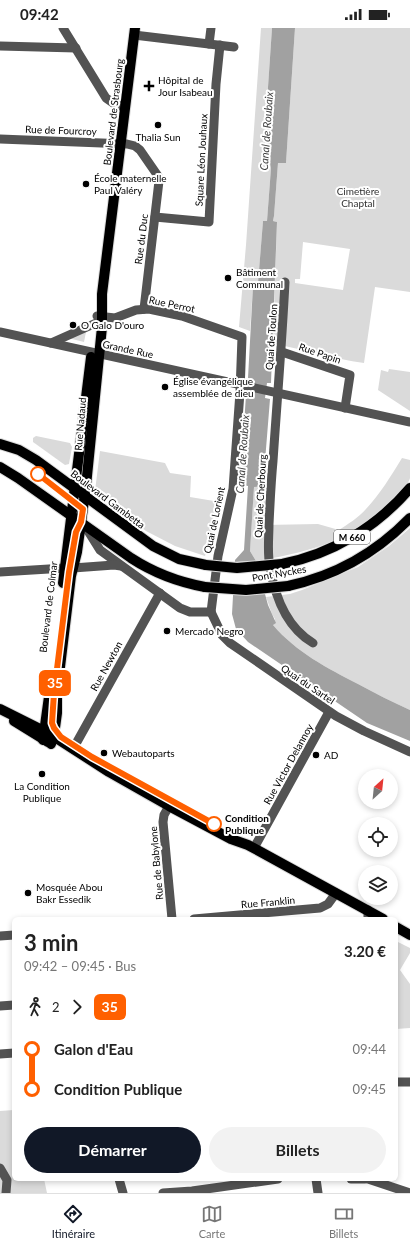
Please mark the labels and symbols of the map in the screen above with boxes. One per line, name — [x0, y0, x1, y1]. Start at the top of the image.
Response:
street label: Boulevard de Strasbourg — [100, 58, 126, 166]
place label: Hôpital de Jour Isabeau — [158, 74, 213, 98]
marker: Hôpital de Jour Isabeau — [143, 80, 155, 92]
water label: Canal de Roubaix — [257, 90, 275, 171]
street label: Square Léon Jouhaux — [193, 113, 209, 207]
marker: Thalia Sun — [153, 120, 163, 130]
street label: Rue de Fourcroy — [25, 123, 98, 137]
place label: Thalia Sun — [135, 131, 181, 143]
place label: École maternelle Paul Valéry — [94, 172, 167, 196]
marker: École maternelle Paul Valéry — [81, 179, 91, 189]
park label: Cimetière Chaptal — [337, 185, 379, 209]
street label: Rue du Duc — [132, 213, 150, 265]
place label: Bâtiment Communal — [236, 266, 283, 290]
marker: Bâtiment Communal — [223, 273, 233, 283]
street label: Rue Perrot — [148, 293, 197, 315]
street label: Quai de Toulon — [263, 304, 279, 370]
place label: O Galo D'ouro — [81, 319, 145, 331]
marker: O Galo D'ouro — [68, 320, 78, 330]
street label: Grande Rue — [101, 338, 155, 360]
street label: Rue Papin — [297, 340, 343, 366]
place label: Église évangélique assemblée de dieu — [173, 375, 254, 399]
marker: Église évangélique assemblée de dieu — [160, 382, 170, 392]
street label: Rue Nadaud — [72, 397, 88, 451]
water label: Canal de Roubaix — [233, 413, 251, 494]
street label: Quai de Cherbourg — [252, 454, 268, 538]
unlabelled marker — [30, 466, 46, 482]
street label: Boulevard Gambetta — [68, 467, 148, 531]
street label: Quai de Lorient — [201, 485, 227, 554]
road number: M 660 — [334, 530, 370, 544]
street label: Boulevard de Colmar — [36, 560, 60, 653]
street label: Pont Nyckes — [251, 562, 307, 584]
place label: Mercado Negro — [175, 625, 244, 637]
marker: Mercado Negro — [162, 626, 172, 636]
street label: Rue Newton — [87, 639, 125, 693]
street label: Quai du Sartel — [279, 662, 337, 706]
line badge: 35 — [37, 670, 73, 696]
street label: Rue Victor Delannoy — [261, 721, 316, 806]
place label: Webautoparts — [112, 747, 175, 759]
marker: Webautoparts — [99, 748, 109, 758]
place label: AD — [324, 749, 339, 761]
marker: AD — [311, 750, 321, 760]
marker: La Condition Publique — [37, 769, 47, 779]
north arrow — [358, 769, 398, 809]
place label: La Condition Publique — [14, 780, 70, 804]
place label: Condition Publique — [225, 812, 269, 836]
marker: Condition Publique — [206, 816, 222, 832]
street label: Rue de Babylone — [147, 826, 165, 900]
place label: Mosquée Abou Bakr Essedik — [36, 881, 103, 905]
marker: Mosquée Abou Bakr Essedik — [23, 888, 33, 898]
street label: Rue Franklin — [240, 894, 296, 910]

